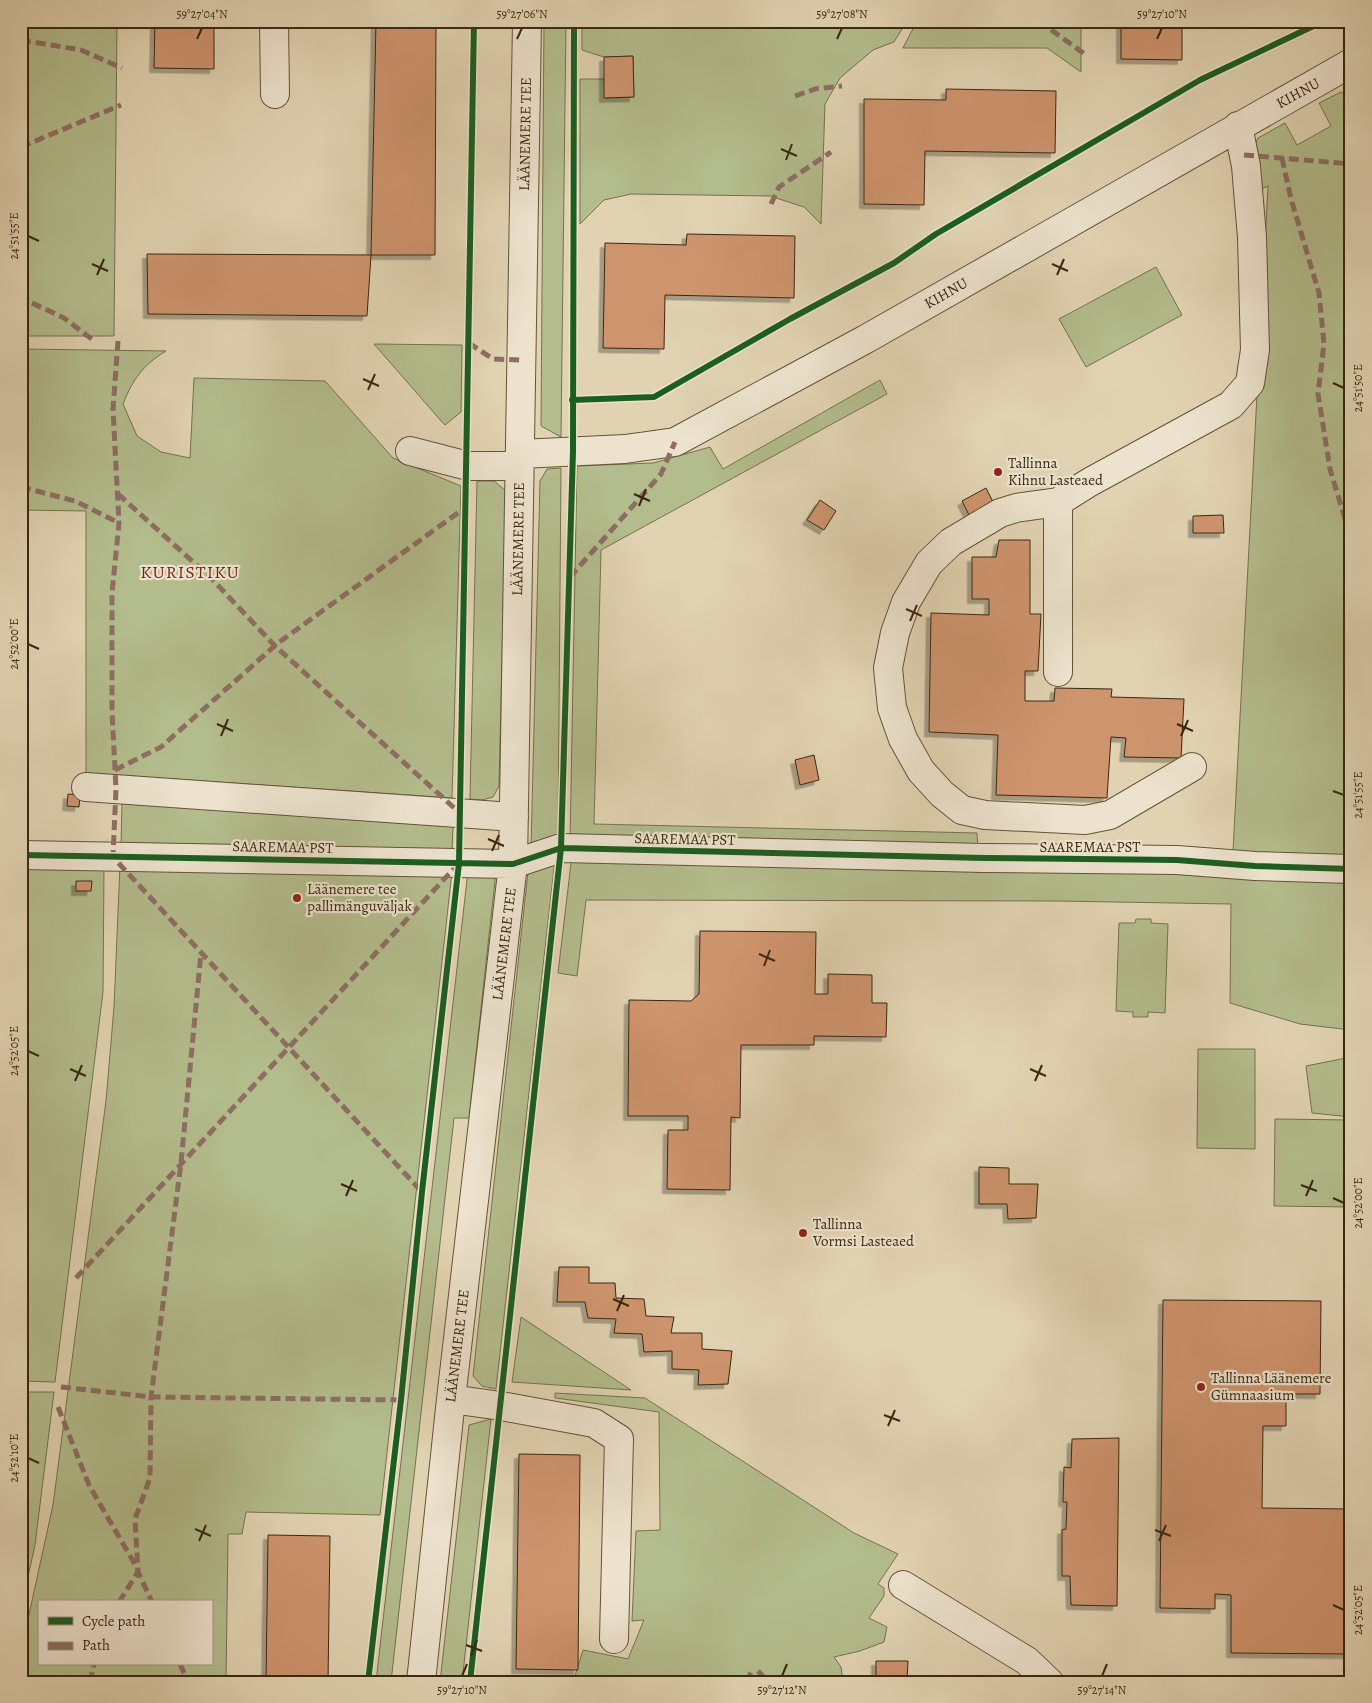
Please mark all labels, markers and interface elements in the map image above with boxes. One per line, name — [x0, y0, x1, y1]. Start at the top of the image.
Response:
text: 59°27'04"N — [176, 6, 228, 22]
text: 59°27'06"N — [496, 6, 548, 22]
text: 59°27'08"N — [816, 6, 868, 22]
text: 59°27'10"N — [1137, 6, 1187, 22]
street label: KIHNU — [1273, 73, 1323, 113]
street label: LÄÄNEMERE TEE — [514, 77, 536, 191]
text: 24°51'55"E — [6, 212, 22, 260]
street label: KIHNU — [921, 273, 971, 313]
text: 24°51'50"E — [1350, 364, 1366, 412]
place label: Tallinna Kihnu Lasteaed — [1008, 453, 1104, 490]
marker: Tallinna Kihnu Lasteaed — [992, 466, 1004, 478]
street label: LÄÄNEMERE TEE — [507, 482, 529, 596]
district label: KURISTIKU — [140, 560, 240, 584]
text: 24°52'00"E — [6, 618, 22, 670]
text: 24°51'55"E — [1350, 771, 1366, 819]
street label: SAAREMAA PST — [634, 828, 737, 850]
street label: SAAREMAA PST — [232, 836, 335, 858]
street label: SAAREMAA PST — [1039, 837, 1141, 857]
place label: Läänemere tee pallimänguväljak — [307, 879, 413, 916]
street label: LÄÄNEMERE TEE — [487, 886, 521, 1002]
marker: Läänemere tee pallimänguväljak — [291, 892, 303, 904]
text: 24°52'05"E — [6, 1026, 22, 1076]
text: 24°52'00"E — [1350, 1177, 1366, 1229]
place label: Tallinna Vormsi Lasteaed — [812, 1214, 915, 1251]
marker: Tallinna Vormsi Lasteaed — [797, 1227, 809, 1239]
street label: LÄÄNEMERE TEE — [440, 1288, 474, 1404]
place label: Tallinna Läänemere Gümnaasium — [1211, 1368, 1332, 1405]
marker: Tallinna Läänemere Gümnaasium — [1195, 1381, 1207, 1393]
text: 24°52'10"E — [6, 1434, 22, 1482]
text: 24°52'05"E — [1350, 1585, 1366, 1635]
legend — [38, 1600, 212, 1666]
text: Cycle path — [82, 1611, 145, 1631]
text: Path — [82, 1635, 110, 1655]
text: 59°27'10"N — [437, 1682, 487, 1698]
text: 59°27'12"N — [757, 1682, 807, 1698]
text: 59°27'14"N — [1078, 1682, 1127, 1698]

